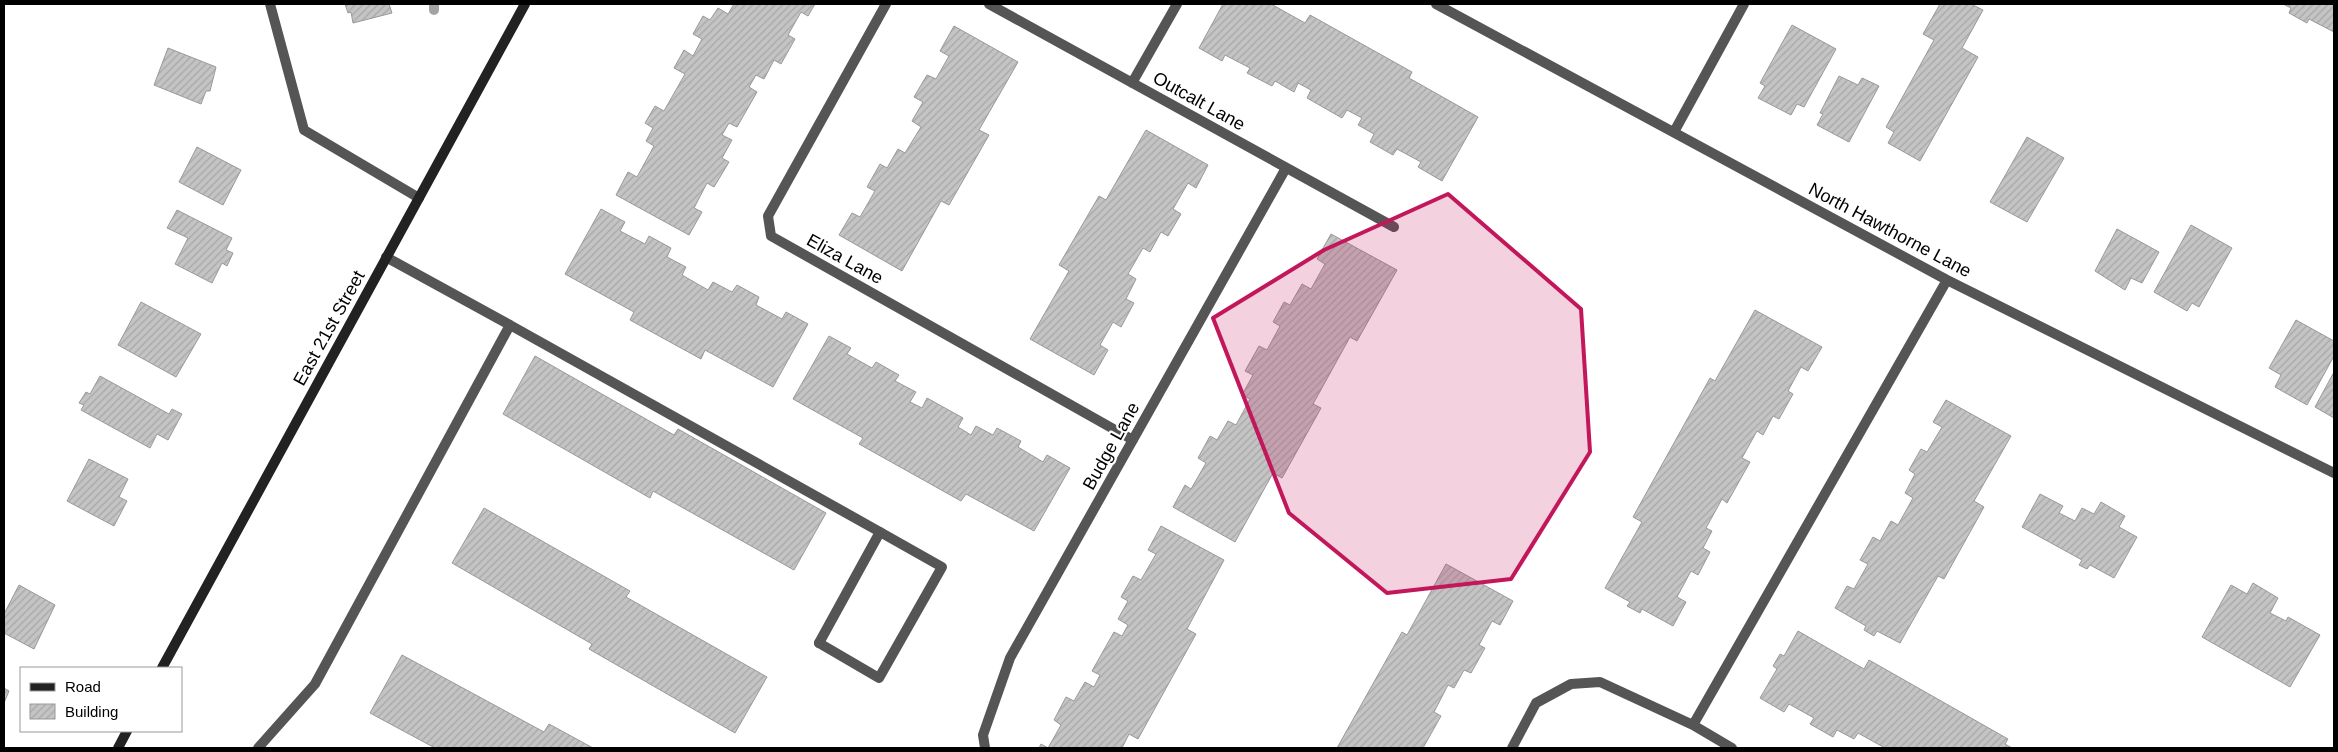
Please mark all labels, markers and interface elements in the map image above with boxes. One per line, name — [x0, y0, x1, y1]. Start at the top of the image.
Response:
street label: Outcalt Lane — [1150, 68, 1248, 134]
street label: North Hawthorne Lane — [1805, 179, 1975, 281]
street label: Eliza Lane — [803, 230, 887, 288]
street label: East 21st Street — [289, 267, 369, 389]
street label: Budge Lane — [1079, 399, 1143, 493]
legend — [20, 667, 182, 732]
text: Road — [65, 678, 101, 695]
text: Building — [65, 703, 118, 720]

